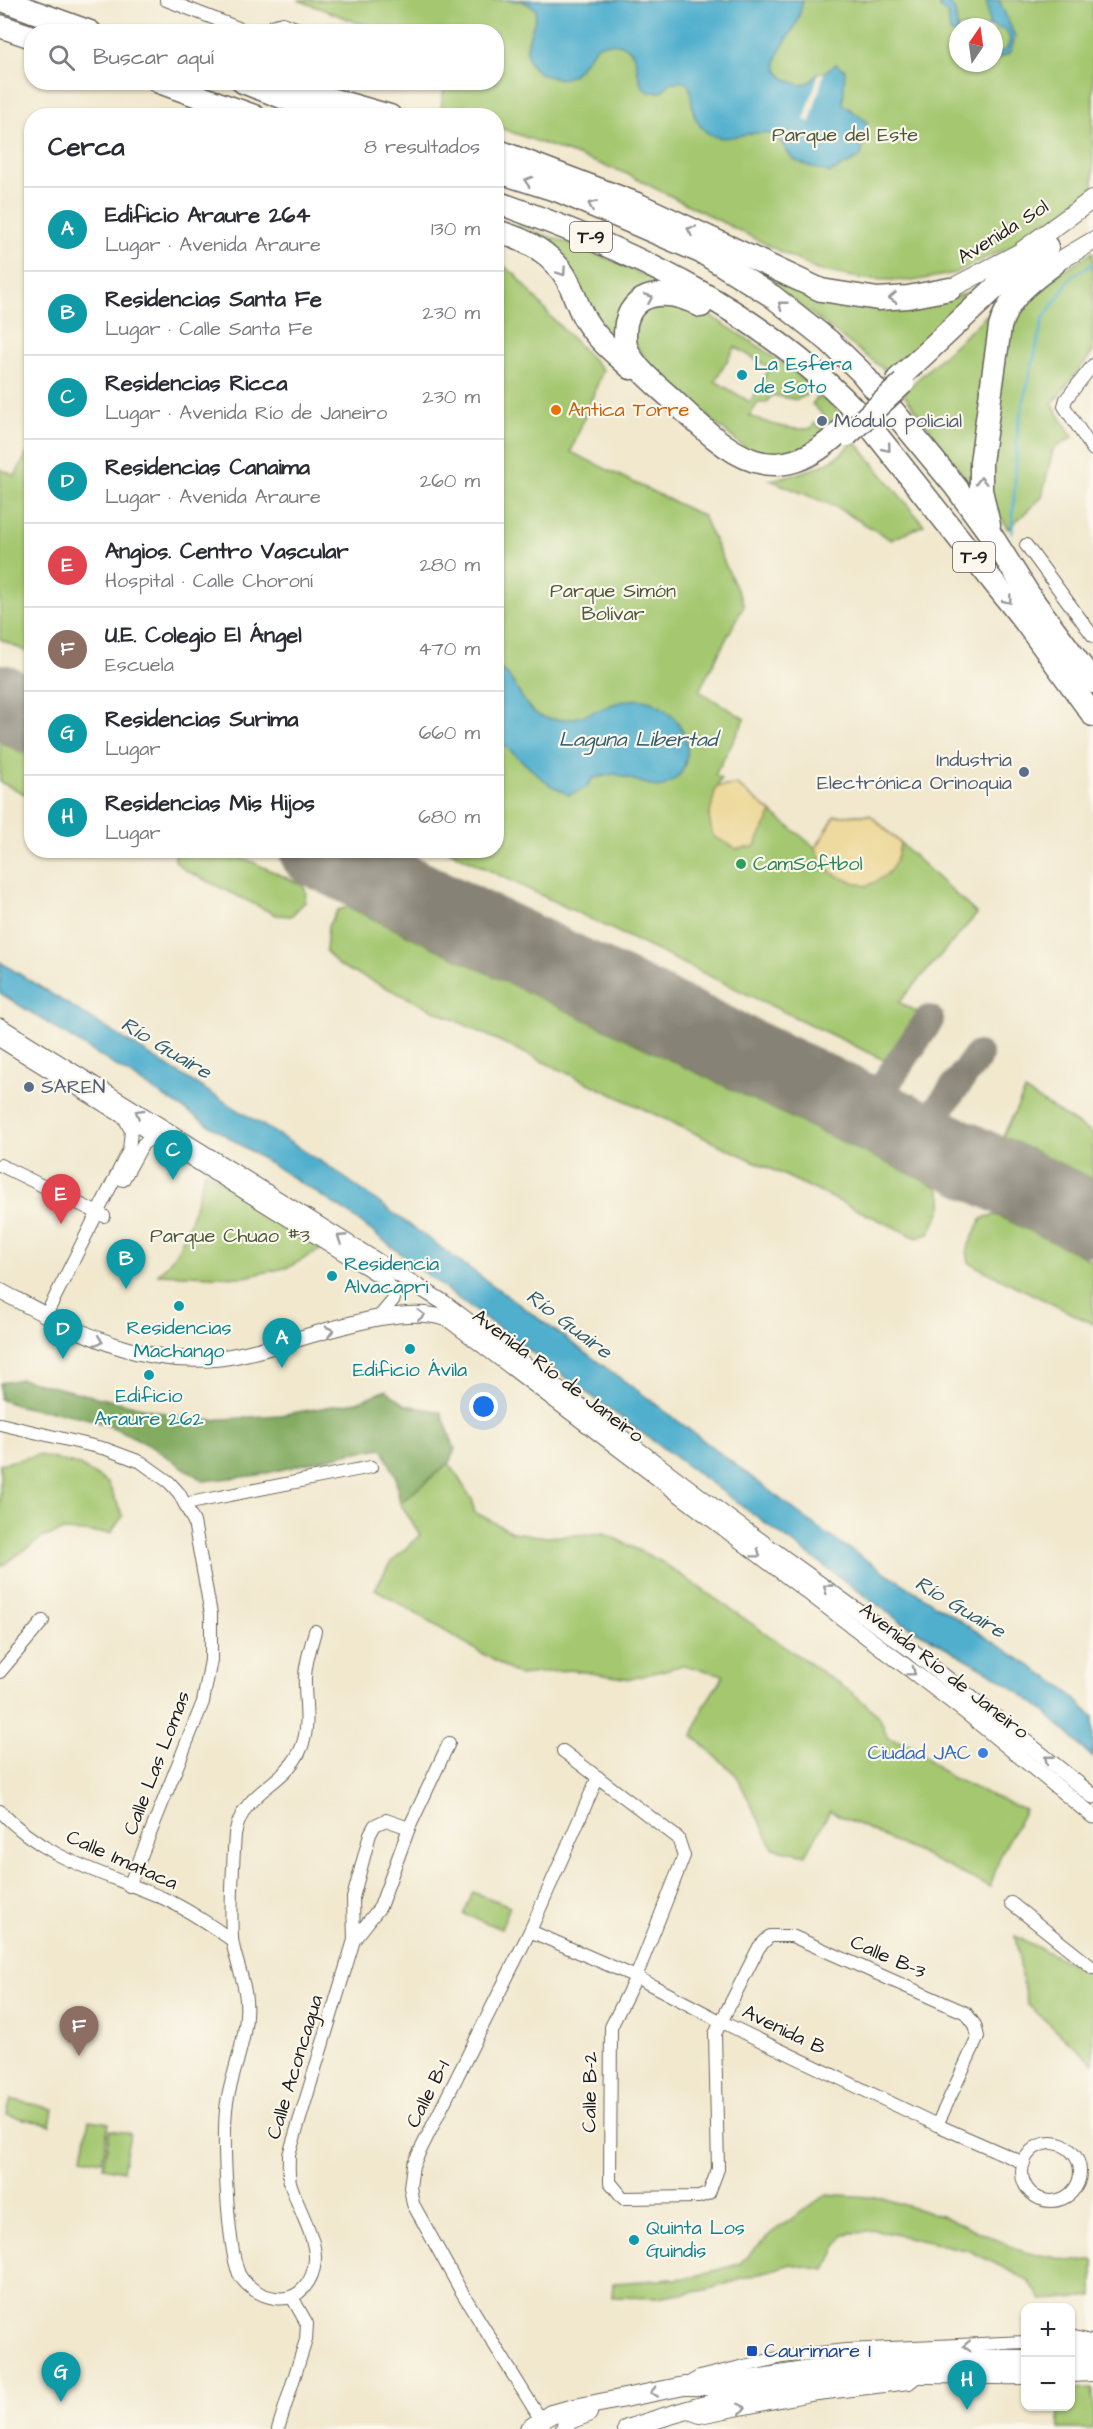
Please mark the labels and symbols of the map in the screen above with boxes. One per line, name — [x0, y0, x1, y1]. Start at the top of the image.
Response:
north arrow — [949, 18, 1003, 72]
park label: Parque del Este — [772, 121, 918, 149]
one-way arrow — [523, 176, 534, 189]
street label: Avenida Sol — [952, 193, 1054, 271]
one-way arrow — [587, 200, 598, 212]
road number: T-9 — [570, 222, 612, 252]
one-way arrow — [686, 225, 697, 237]
one-way arrow — [555, 266, 566, 277]
one-way arrow — [888, 291, 897, 304]
one-way arrow — [642, 293, 653, 305]
one-way arrow — [778, 301, 789, 312]
place label: La Esfera de Soto — [754, 350, 852, 401]
marker: La Esfera de Soto — [735, 368, 749, 382]
place label: Antica Torre — [568, 396, 690, 424]
marker: Antica Torre — [549, 403, 563, 417]
place label: Módulo policial — [834, 407, 962, 435]
marker: Módulo policial — [815, 414, 829, 428]
one-way arrow — [879, 441, 890, 452]
one-way arrow — [975, 477, 987, 486]
road number: T-9 — [953, 542, 995, 572]
park label: Parque Simón Bolívar — [550, 577, 676, 628]
one-way arrow — [1000, 594, 1011, 605]
water label: Laguna Libertad — [559, 725, 722, 755]
place label: Industria Electrónica Orinoquia — [817, 746, 1012, 797]
marker: Industria Electrónica Orinoquia — [1017, 765, 1031, 779]
place label: CamSoftbol — [753, 850, 863, 878]
marker: CamSoftbol — [734, 857, 748, 871]
water label: Río Guaire — [116, 1010, 218, 1087]
place label: SAREN — [41, 1073, 105, 1101]
marker: SAREN — [22, 1080, 36, 1094]
one-way arrow — [135, 1110, 146, 1121]
pin: C — [154, 1130, 192, 1180]
pin: E — [42, 1174, 80, 1224]
park label: Parque Chuao #3 — [150, 1222, 310, 1250]
one-way arrow — [337, 1234, 347, 1246]
pin: B — [106, 1240, 146, 1289]
place label: Residencia Alvacapri — [344, 1250, 439, 1301]
marker: Residencia Alvacapri — [325, 1269, 339, 1283]
water label: Río Guaire — [520, 1282, 619, 1367]
marker: Residencias Machango — [172, 1299, 186, 1313]
street label: Avenida Río de Janeiro — [467, 1302, 649, 1450]
one-way arrow — [416, 1308, 425, 1321]
pin: D — [44, 1310, 82, 1359]
place label: Residencias Machango — [126, 1314, 232, 1366]
pin: A — [262, 1318, 302, 1368]
one-way arrow — [325, 1326, 335, 1338]
one-way arrow — [93, 1334, 104, 1346]
marker: Edificio Ávila — [403, 1342, 417, 1356]
place label: Edificio Ávila — [353, 1356, 467, 1384]
marker: Edificio Araure 262 — [142, 1368, 156, 1382]
place label: Edificio Araure 262 — [94, 1382, 204, 1433]
your location — [469, 1392, 498, 1421]
one-way arrow — [751, 1546, 762, 1557]
water label: Río Guaire — [910, 1569, 1012, 1646]
one-way arrow — [823, 1585, 834, 1596]
street label: Avenida Río de Janeiro — [853, 1596, 1035, 1746]
one-way arrow — [906, 1664, 917, 1675]
street label: Calle Las Lomas — [117, 1687, 197, 1839]
place label: Ciudad JAC — [867, 1739, 971, 1767]
marker: Ciudad JAC — [976, 1746, 990, 1760]
one-way arrow — [1044, 1755, 1055, 1766]
street label: Calle Imataca — [62, 1823, 182, 1897]
street label: Calle B-3 — [846, 1928, 930, 1986]
street label: Calle Aconcagua — [260, 1991, 331, 2143]
street label: Avenida B — [738, 1998, 830, 2062]
pin: F — [60, 2006, 98, 2056]
street label: Calle B-2 — [575, 2051, 605, 2133]
street label: Calle B-1 — [399, 2055, 457, 2133]
place label: Quinta Los Guindis — [646, 2214, 745, 2265]
marker: Quinta Los Guindis — [627, 2233, 641, 2247]
place label: Caurimare I — [764, 2337, 871, 2365]
one-way arrow — [963, 2339, 972, 2352]
marker: Caurimare I — [745, 2344, 759, 2358]
pin: G — [42, 2352, 80, 2402]
pin: H — [948, 2360, 986, 2410]
one-way arrow — [650, 2385, 660, 2398]
one-way arrow — [737, 2402, 747, 2415]

